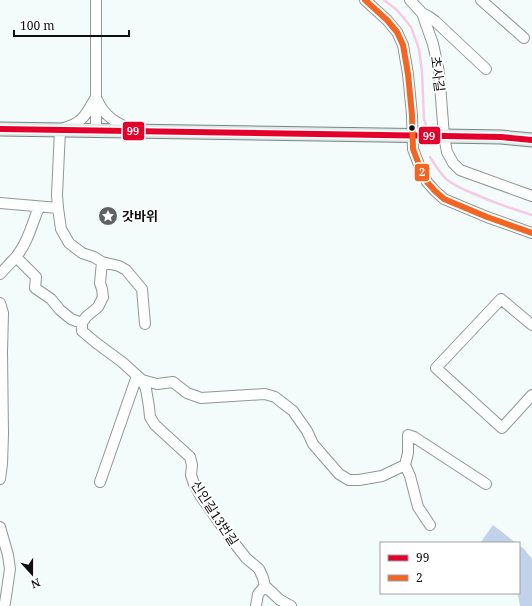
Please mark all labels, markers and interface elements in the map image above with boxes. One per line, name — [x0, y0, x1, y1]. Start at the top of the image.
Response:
scale bar — [14, 12, 129, 38]
text: 100 m — [20, 17, 55, 34]
street label: 초사길 — [427, 55, 449, 93]
line badge: 99 — [122, 121, 145, 141]
text: 99 — [127, 123, 139, 138]
unlabelled marker — [407, 123, 417, 133]
line badge: 99 — [418, 126, 441, 145]
text: 99 — [423, 128, 435, 143]
line badge: 2 — [414, 163, 430, 182]
text: 2 — [419, 164, 425, 179]
place icon: 갓바위 — [97, 205, 119, 227]
place label: 갓바위 — [122, 207, 158, 225]
street label: 신인길13번길 — [187, 477, 243, 549]
legend — [380, 542, 520, 594]
text: 99 — [416, 549, 429, 566]
north arrow — [12, 554, 52, 594]
text: 2 — [416, 569, 423, 586]
text: N — [29, 575, 42, 592]

